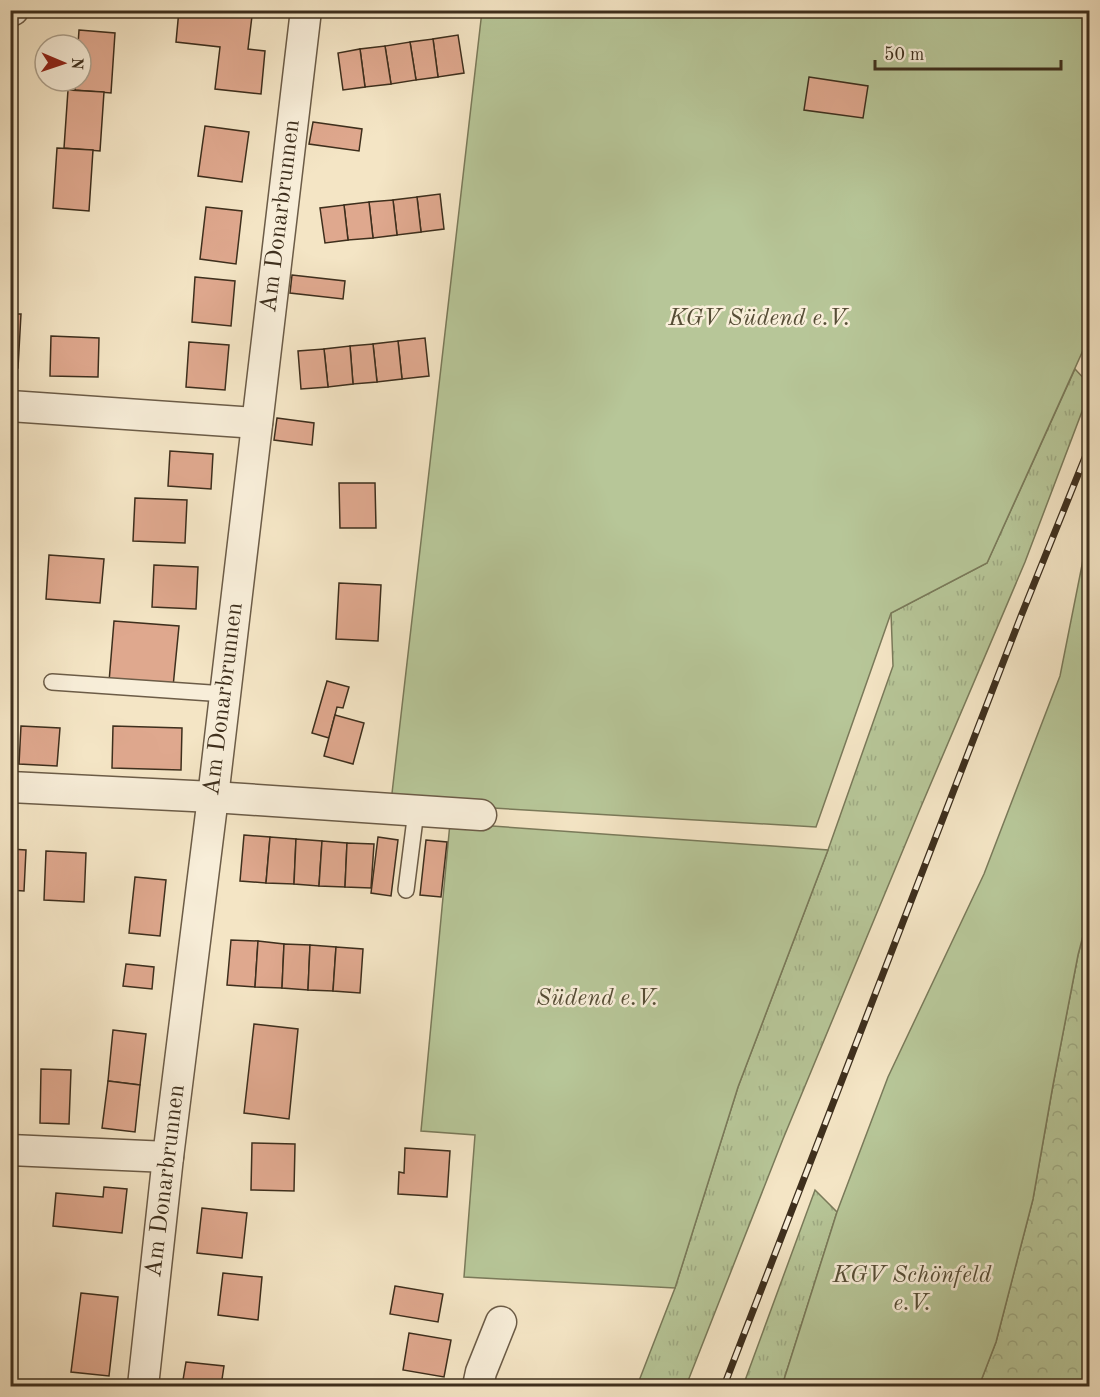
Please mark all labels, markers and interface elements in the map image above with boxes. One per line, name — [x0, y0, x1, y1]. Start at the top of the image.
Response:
north arrow — [33, 33, 93, 93]
scale bar — [875, 33, 1061, 71]
text: 50 m — [884, 46, 924, 64]
text: N — [68, 57, 84, 71]
street label: Am Donarbrunnen — [257, 118, 305, 314]
park label: KGV Südend e.V. — [667, 307, 850, 331]
street label: Am Donarbrunnen — [200, 601, 248, 797]
park label: Südend e.V. — [536, 987, 658, 1011]
street label: Am Donarbrunnen — [142, 1083, 190, 1279]
park label: KGV Schönfeld e.V. — [831, 1264, 992, 1316]

